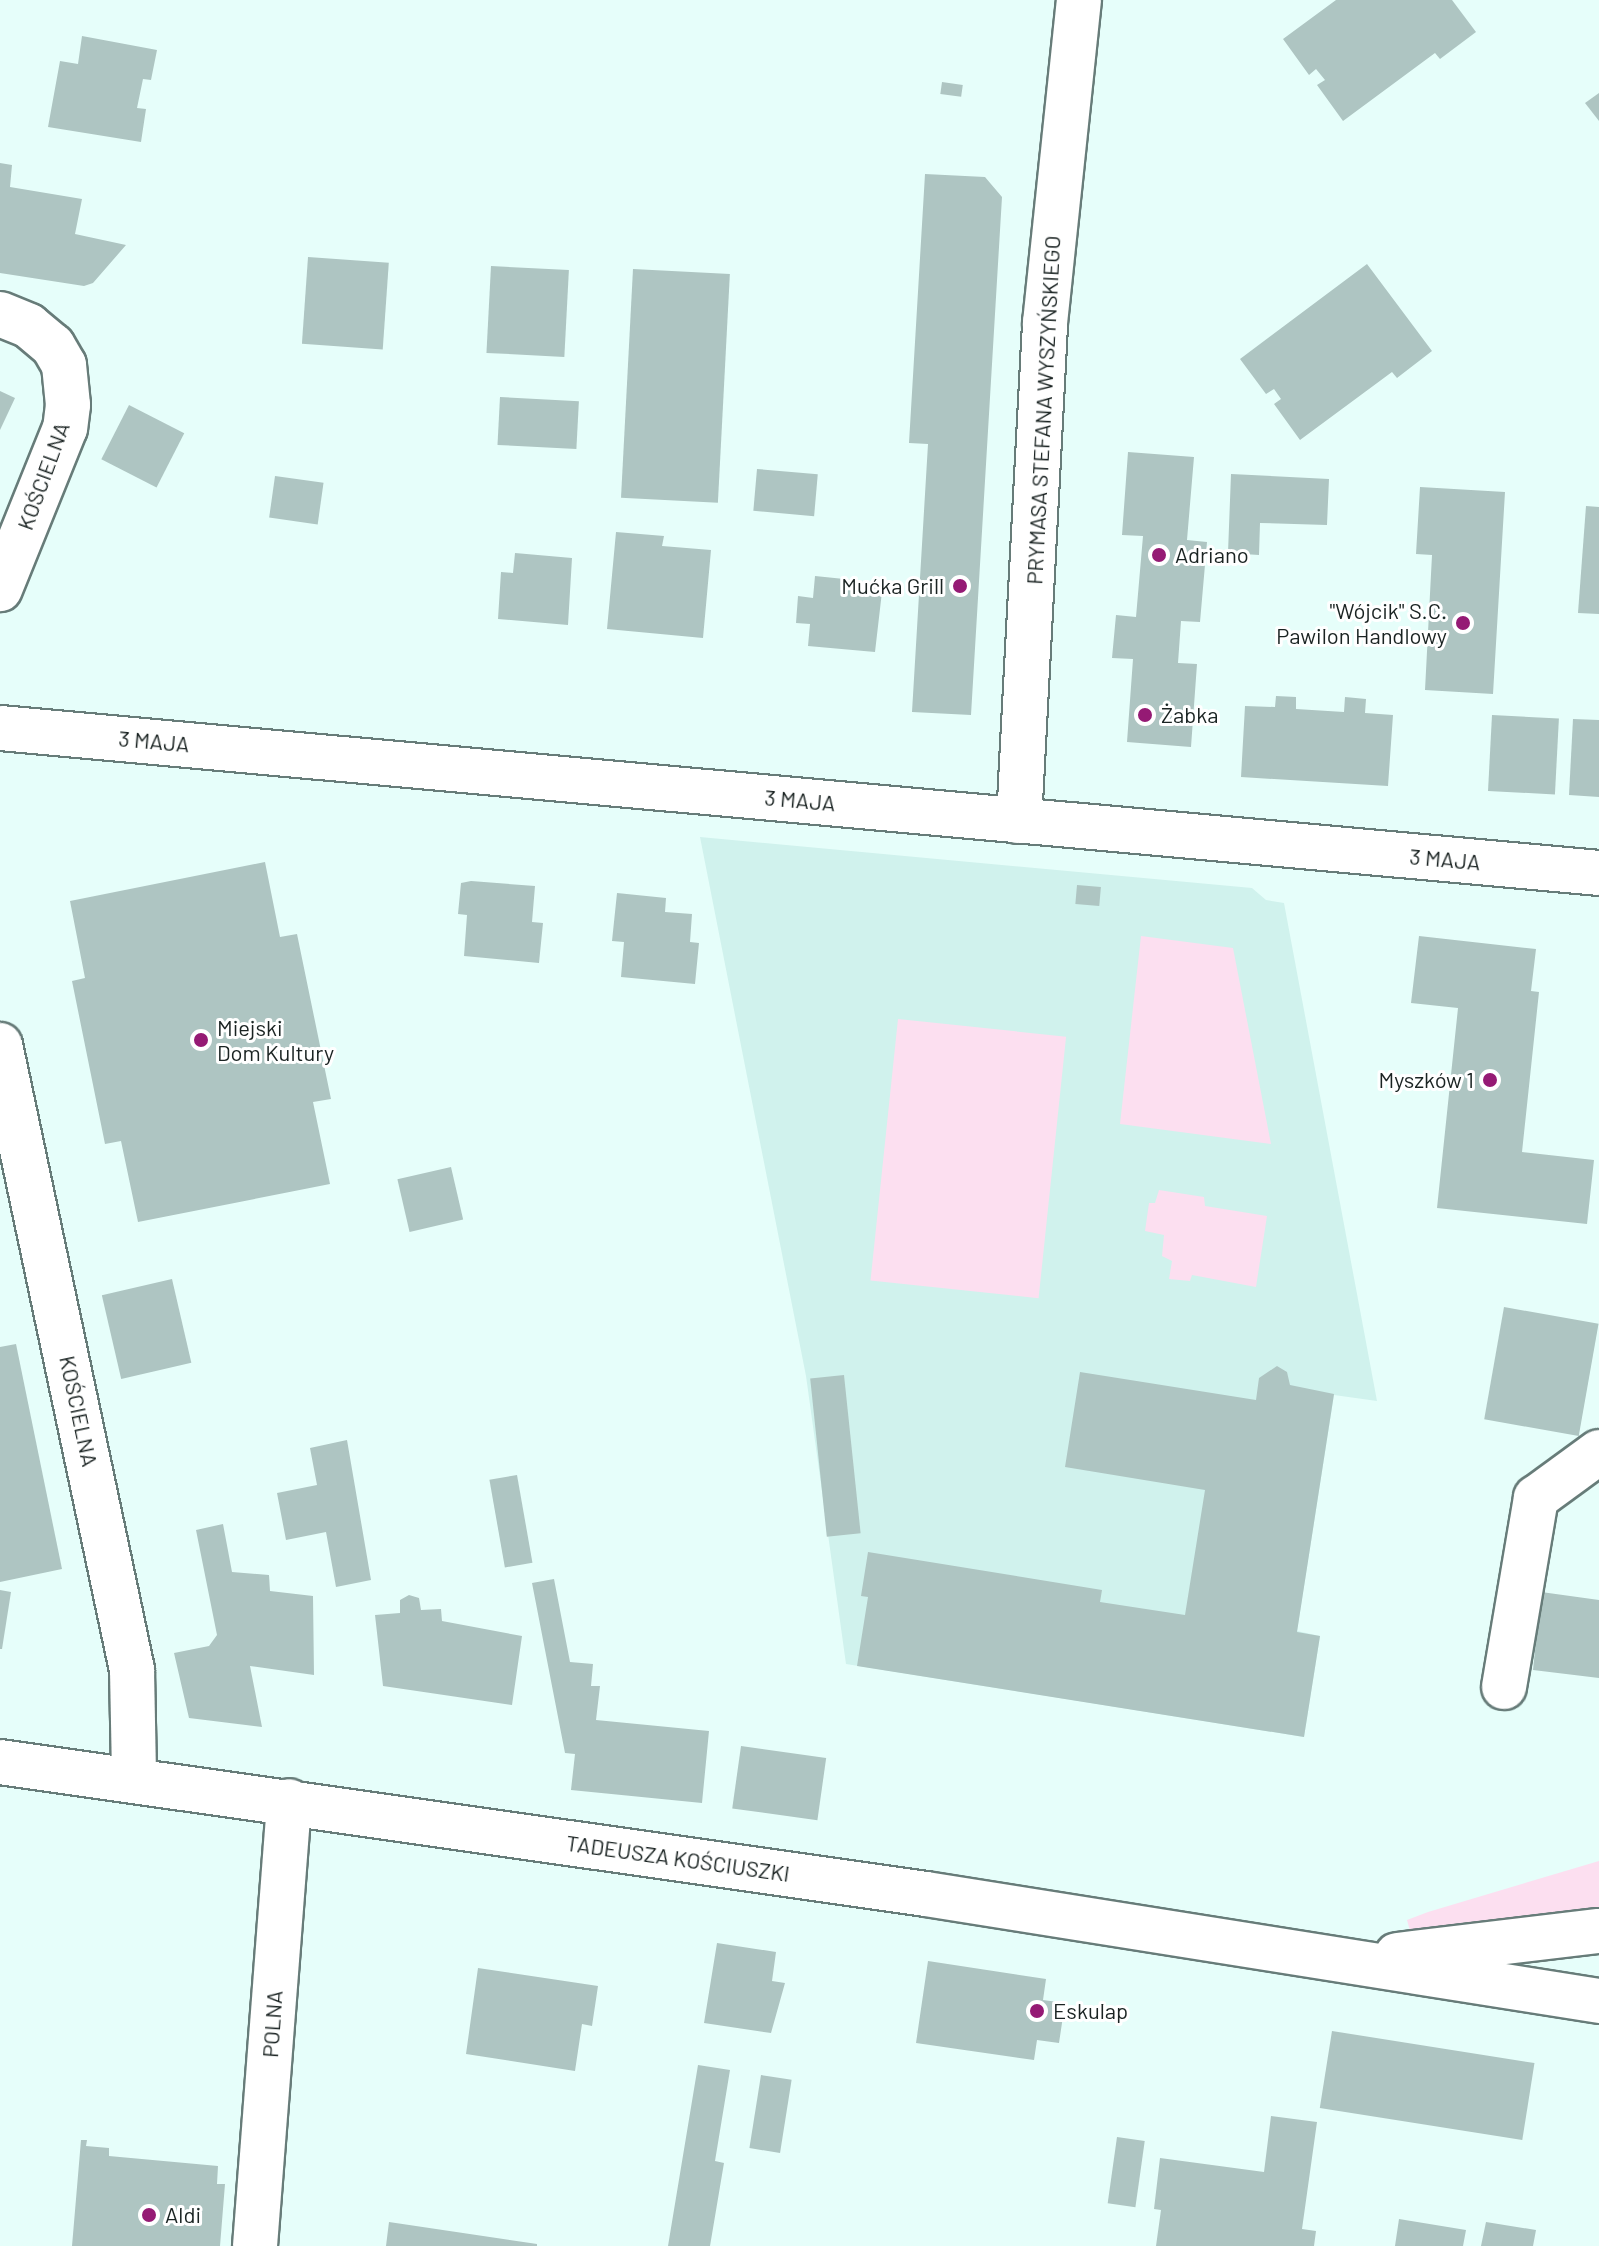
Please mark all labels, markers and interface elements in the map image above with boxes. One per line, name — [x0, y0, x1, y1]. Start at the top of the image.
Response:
street label: PRYMASA STEFANA WYSZYŃSKIEGO — [1021, 235, 1065, 585]
street label: KOŚCIELNA — [11, 418, 75, 534]
place label: Adriano — [1175, 542, 1249, 568]
marker: Adriano — [1150, 546, 1168, 564]
place label: Mućka Grill — [841, 573, 944, 599]
marker: Mućka Grill — [951, 577, 969, 595]
place label: "Wójcik" S.C. Pawilon Handlowy — [1276, 597, 1447, 648]
marker: "Wójcik" S.C. Pawilon Handlowy — [1454, 614, 1472, 632]
place label: Żabka — [1161, 702, 1218, 728]
marker: Żabka — [1136, 706, 1154, 724]
street label: 3 MAJA — [117, 725, 191, 757]
street label: 3 MAJA — [763, 784, 837, 816]
street label: 3 MAJA — [1408, 843, 1482, 875]
place label: Miejski Dom Kultury — [217, 1014, 334, 1066]
marker: Miejski Dom Kultury — [192, 1031, 210, 1049]
place label: Myszków 1 — [1379, 1067, 1474, 1093]
marker: Myszków 1 — [1481, 1071, 1499, 1089]
street label: KOŚCIELNA — [54, 1353, 104, 1469]
street label: TADEUSZA KOŚCIUSZKI — [564, 1829, 792, 1887]
street label: POLNA — [256, 1989, 288, 2059]
place label: Eskulap — [1053, 1998, 1128, 2024]
marker: Eskulap — [1028, 2002, 1046, 2020]
place label: Aldi — [165, 2202, 201, 2228]
marker: Aldi — [140, 2206, 158, 2224]

